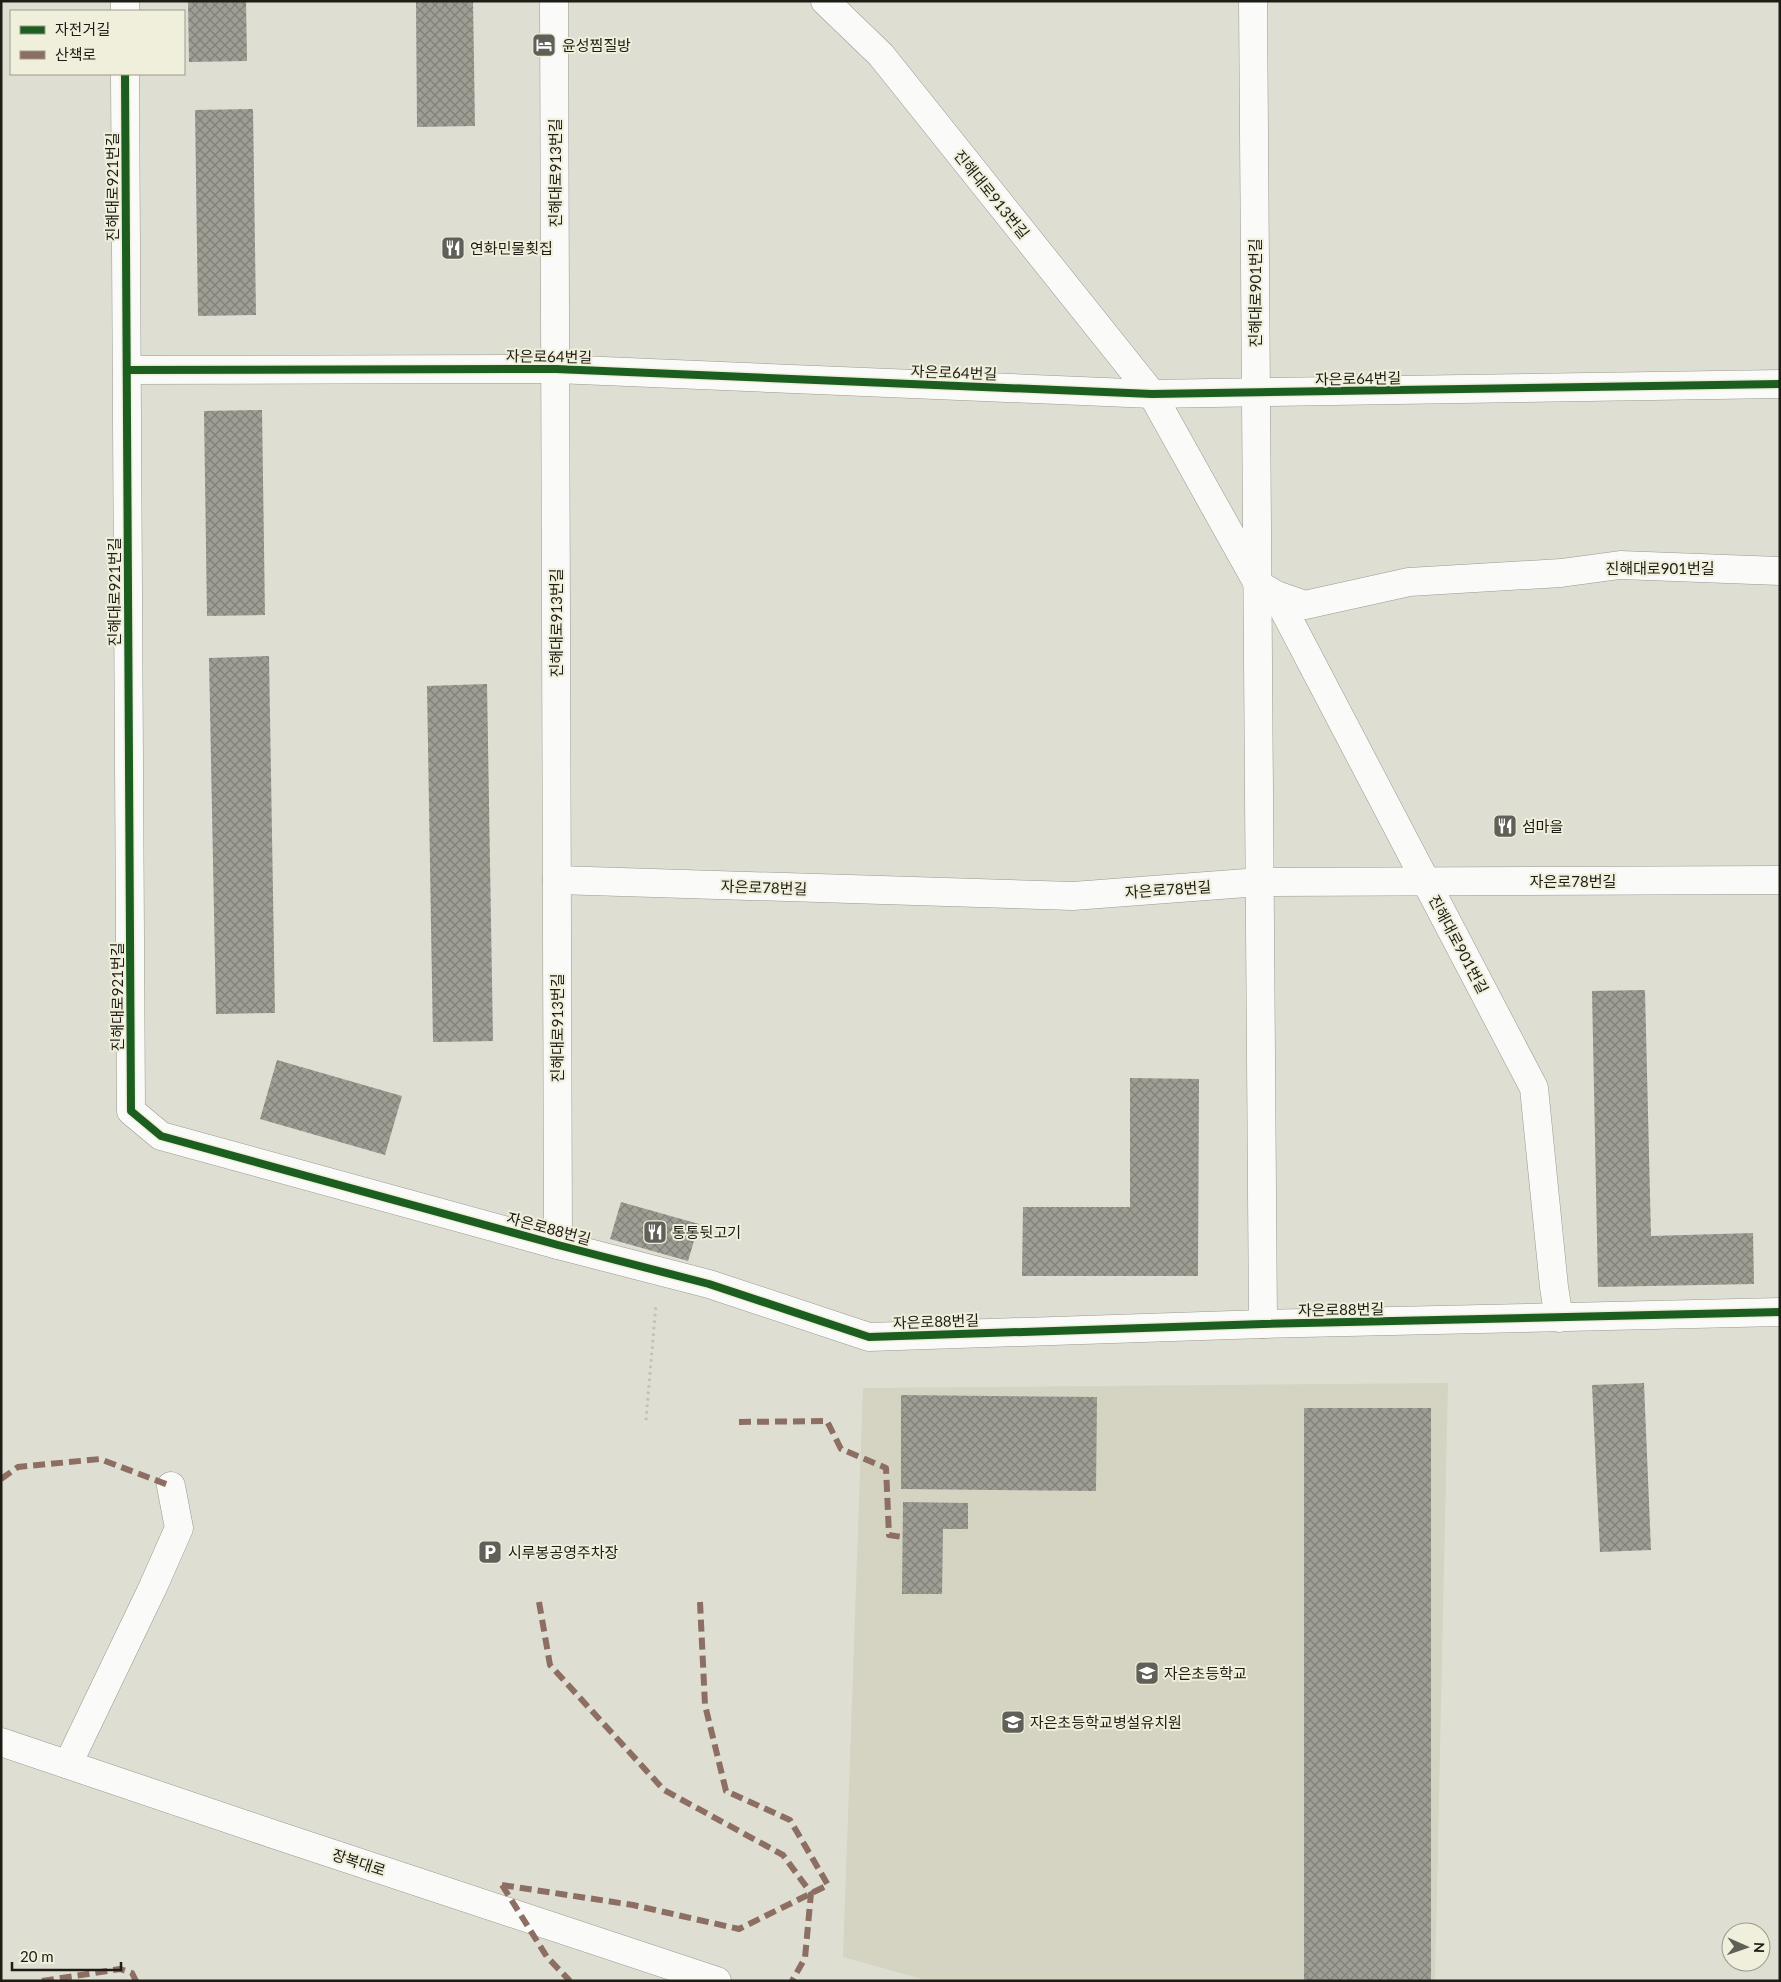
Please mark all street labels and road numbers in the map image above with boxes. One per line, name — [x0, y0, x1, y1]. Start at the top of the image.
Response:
street label: 진해대로913번길 — [546, 119, 564, 227]
street label: 진해대로921번길 — [103, 133, 121, 241]
street label: 진해대로913번길 — [951, 146, 1033, 242]
street label: 진해대로901번길 — [1246, 239, 1264, 347]
street label: 자은로64번길 — [506, 346, 592, 366]
street label: 자은로64번길 — [911, 361, 997, 383]
street label: 자은로64번길 — [1315, 368, 1401, 388]
street label: 진해대로921번길 — [105, 538, 123, 646]
street label: 진해대로901번길 — [1606, 559, 1714, 577]
street label: 진해대로913번길 — [547, 569, 565, 677]
street label: 자은로78번길 — [1530, 872, 1616, 890]
street label: 자은로78번길 — [721, 876, 807, 898]
street label: 자은로78번길 — [1124, 877, 1212, 901]
street label: 진해대로901번길 — [1425, 892, 1493, 996]
street label: 진해대로921번길 — [108, 943, 126, 1051]
street label: 진해대로913번길 — [548, 974, 566, 1082]
street label: 자은로88번길 — [505, 1208, 593, 1248]
street label: 자은로88번길 — [1298, 1299, 1384, 1319]
street label: 자은로88번길 — [893, 1310, 979, 1332]
street label: 장복대로 — [330, 1845, 388, 1879]

